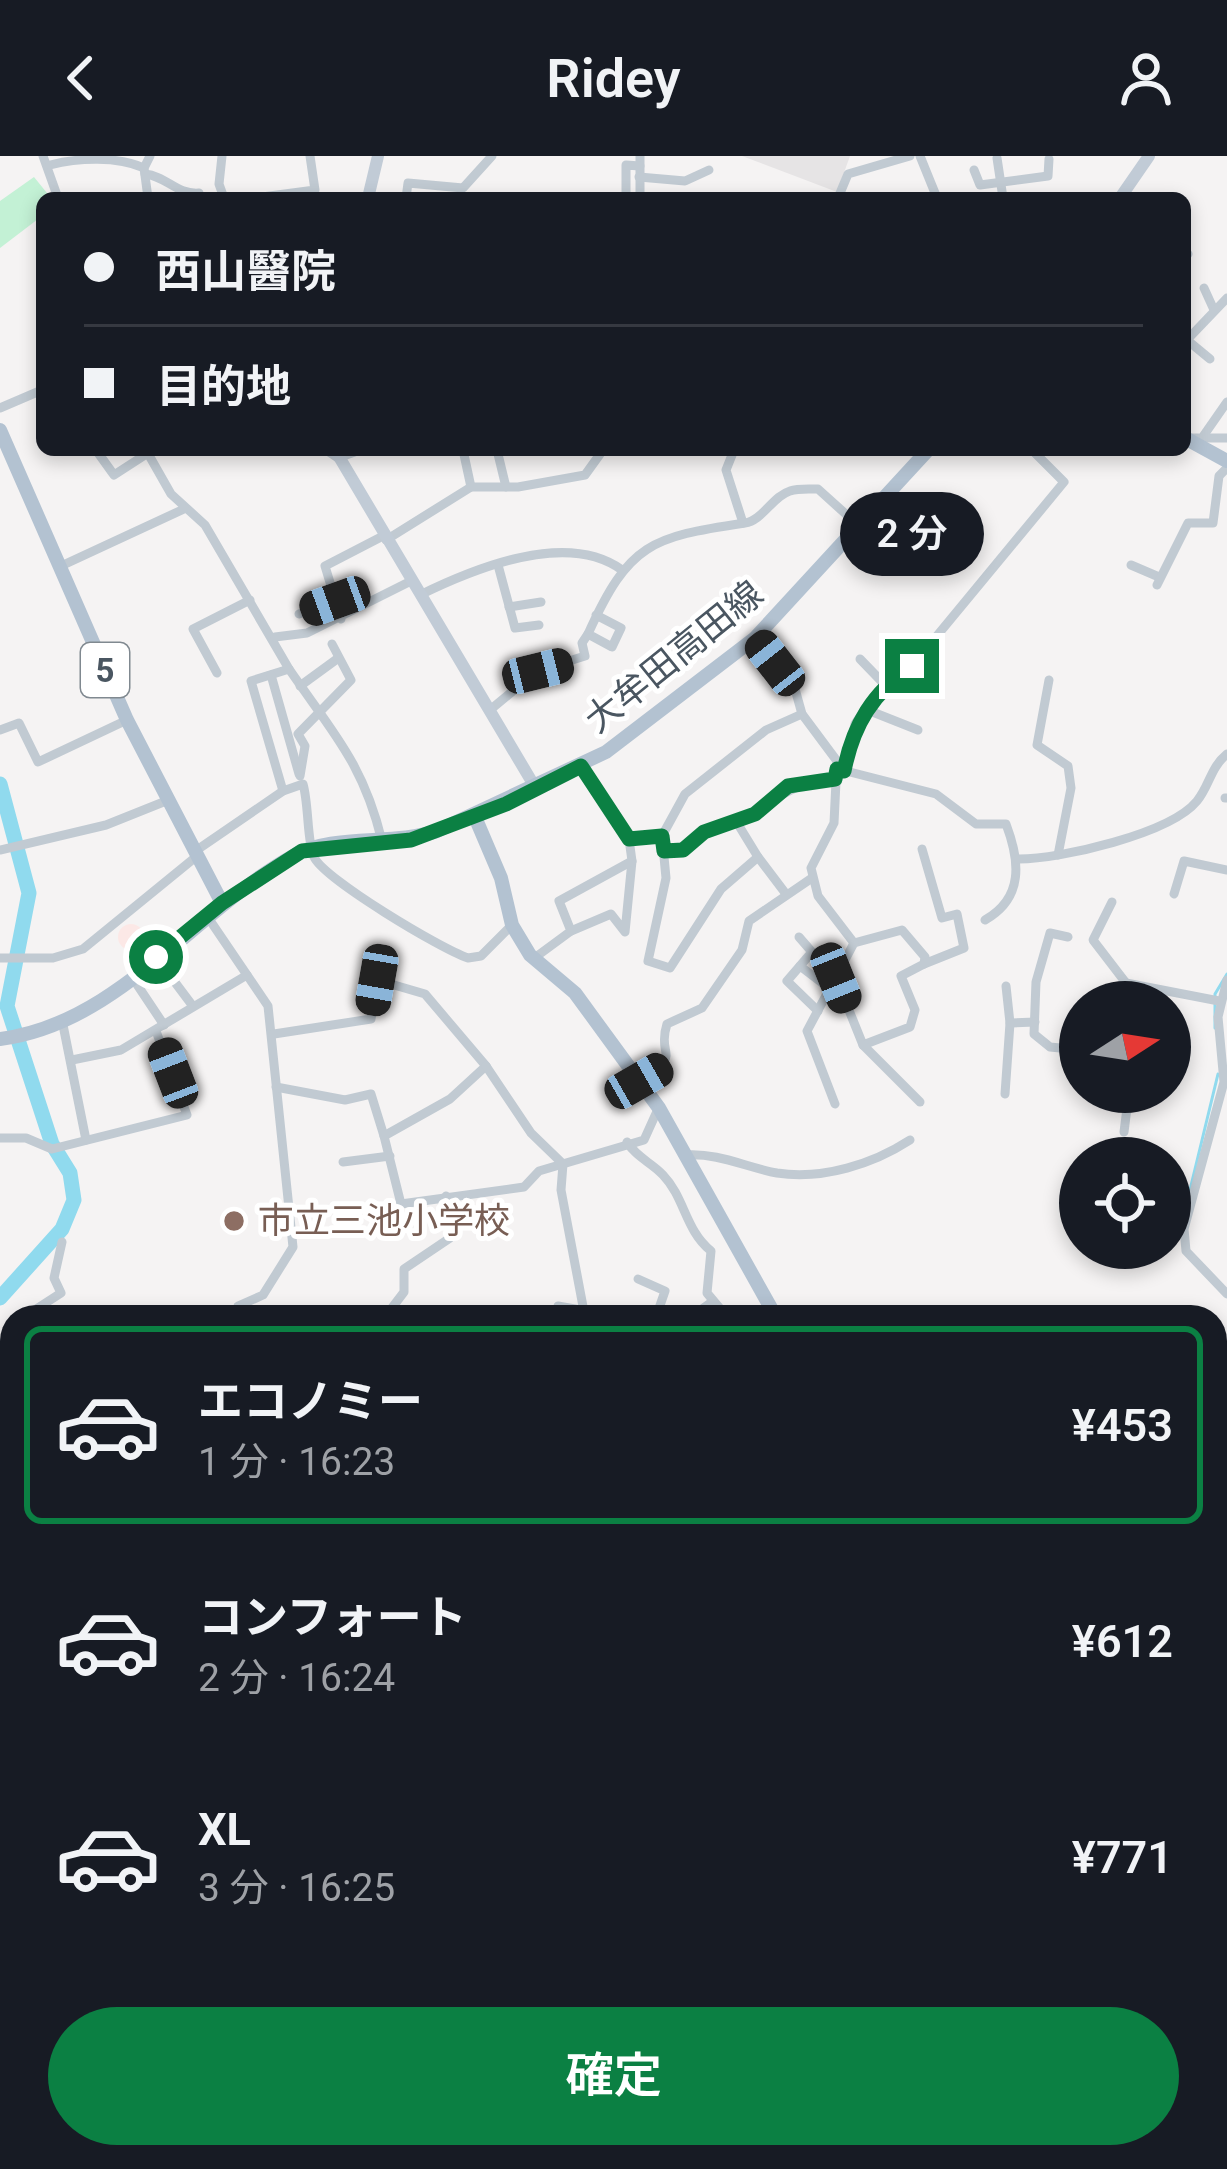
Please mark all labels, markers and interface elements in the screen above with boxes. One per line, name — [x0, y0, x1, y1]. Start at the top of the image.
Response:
icon: back — [48, 45, 114, 111]
icon: person — [1113, 45, 1179, 111]
text: Ridey — [546, 47, 681, 110]
text: 西山醫院 — [156, 245, 336, 298]
text: 目的地 — [156, 360, 291, 413]
callout: 2 分 — [840, 492, 984, 576]
text: 2 分 — [877, 511, 947, 557]
car — [295, 572, 375, 630]
street label: 大牟田高田線 — [577, 573, 771, 741]
car — [739, 624, 811, 702]
route end — [885, 639, 939, 693]
road number: 5 — [81, 643, 129, 697]
car — [499, 645, 577, 697]
route start — [129, 930, 183, 984]
car — [806, 938, 866, 1018]
car — [353, 941, 401, 1019]
north arrow — [1059, 981, 1191, 1113]
map controls — [1059, 981, 1191, 1269]
car — [143, 1033, 203, 1113]
car — [599, 1047, 679, 1115]
button: locate — [1059, 1137, 1191, 1269]
place label: 市立三池小学校 — [258, 1200, 510, 1242]
marker: 市立三池小学校 — [221, 1208, 247, 1234]
icon: car — [54, 1371, 162, 1479]
text: エコノミー — [198, 1375, 423, 1428]
text: ¥453 — [1072, 1399, 1173, 1452]
text: 1 分 · 16:23 — [198, 1439, 395, 1485]
icon: car — [54, 1587, 162, 1695]
text: コンフォート — [198, 1591, 467, 1644]
text: ¥612 — [1072, 1615, 1173, 1668]
text: 2 分 · 16:24 — [198, 1655, 395, 1701]
icon: car — [54, 1803, 162, 1911]
text: XL — [198, 1803, 251, 1856]
text: ¥771 — [1072, 1831, 1173, 1884]
text: 3 分 · 16:25 — [198, 1865, 395, 1911]
button: 確定 — [48, 2007, 1179, 2145]

